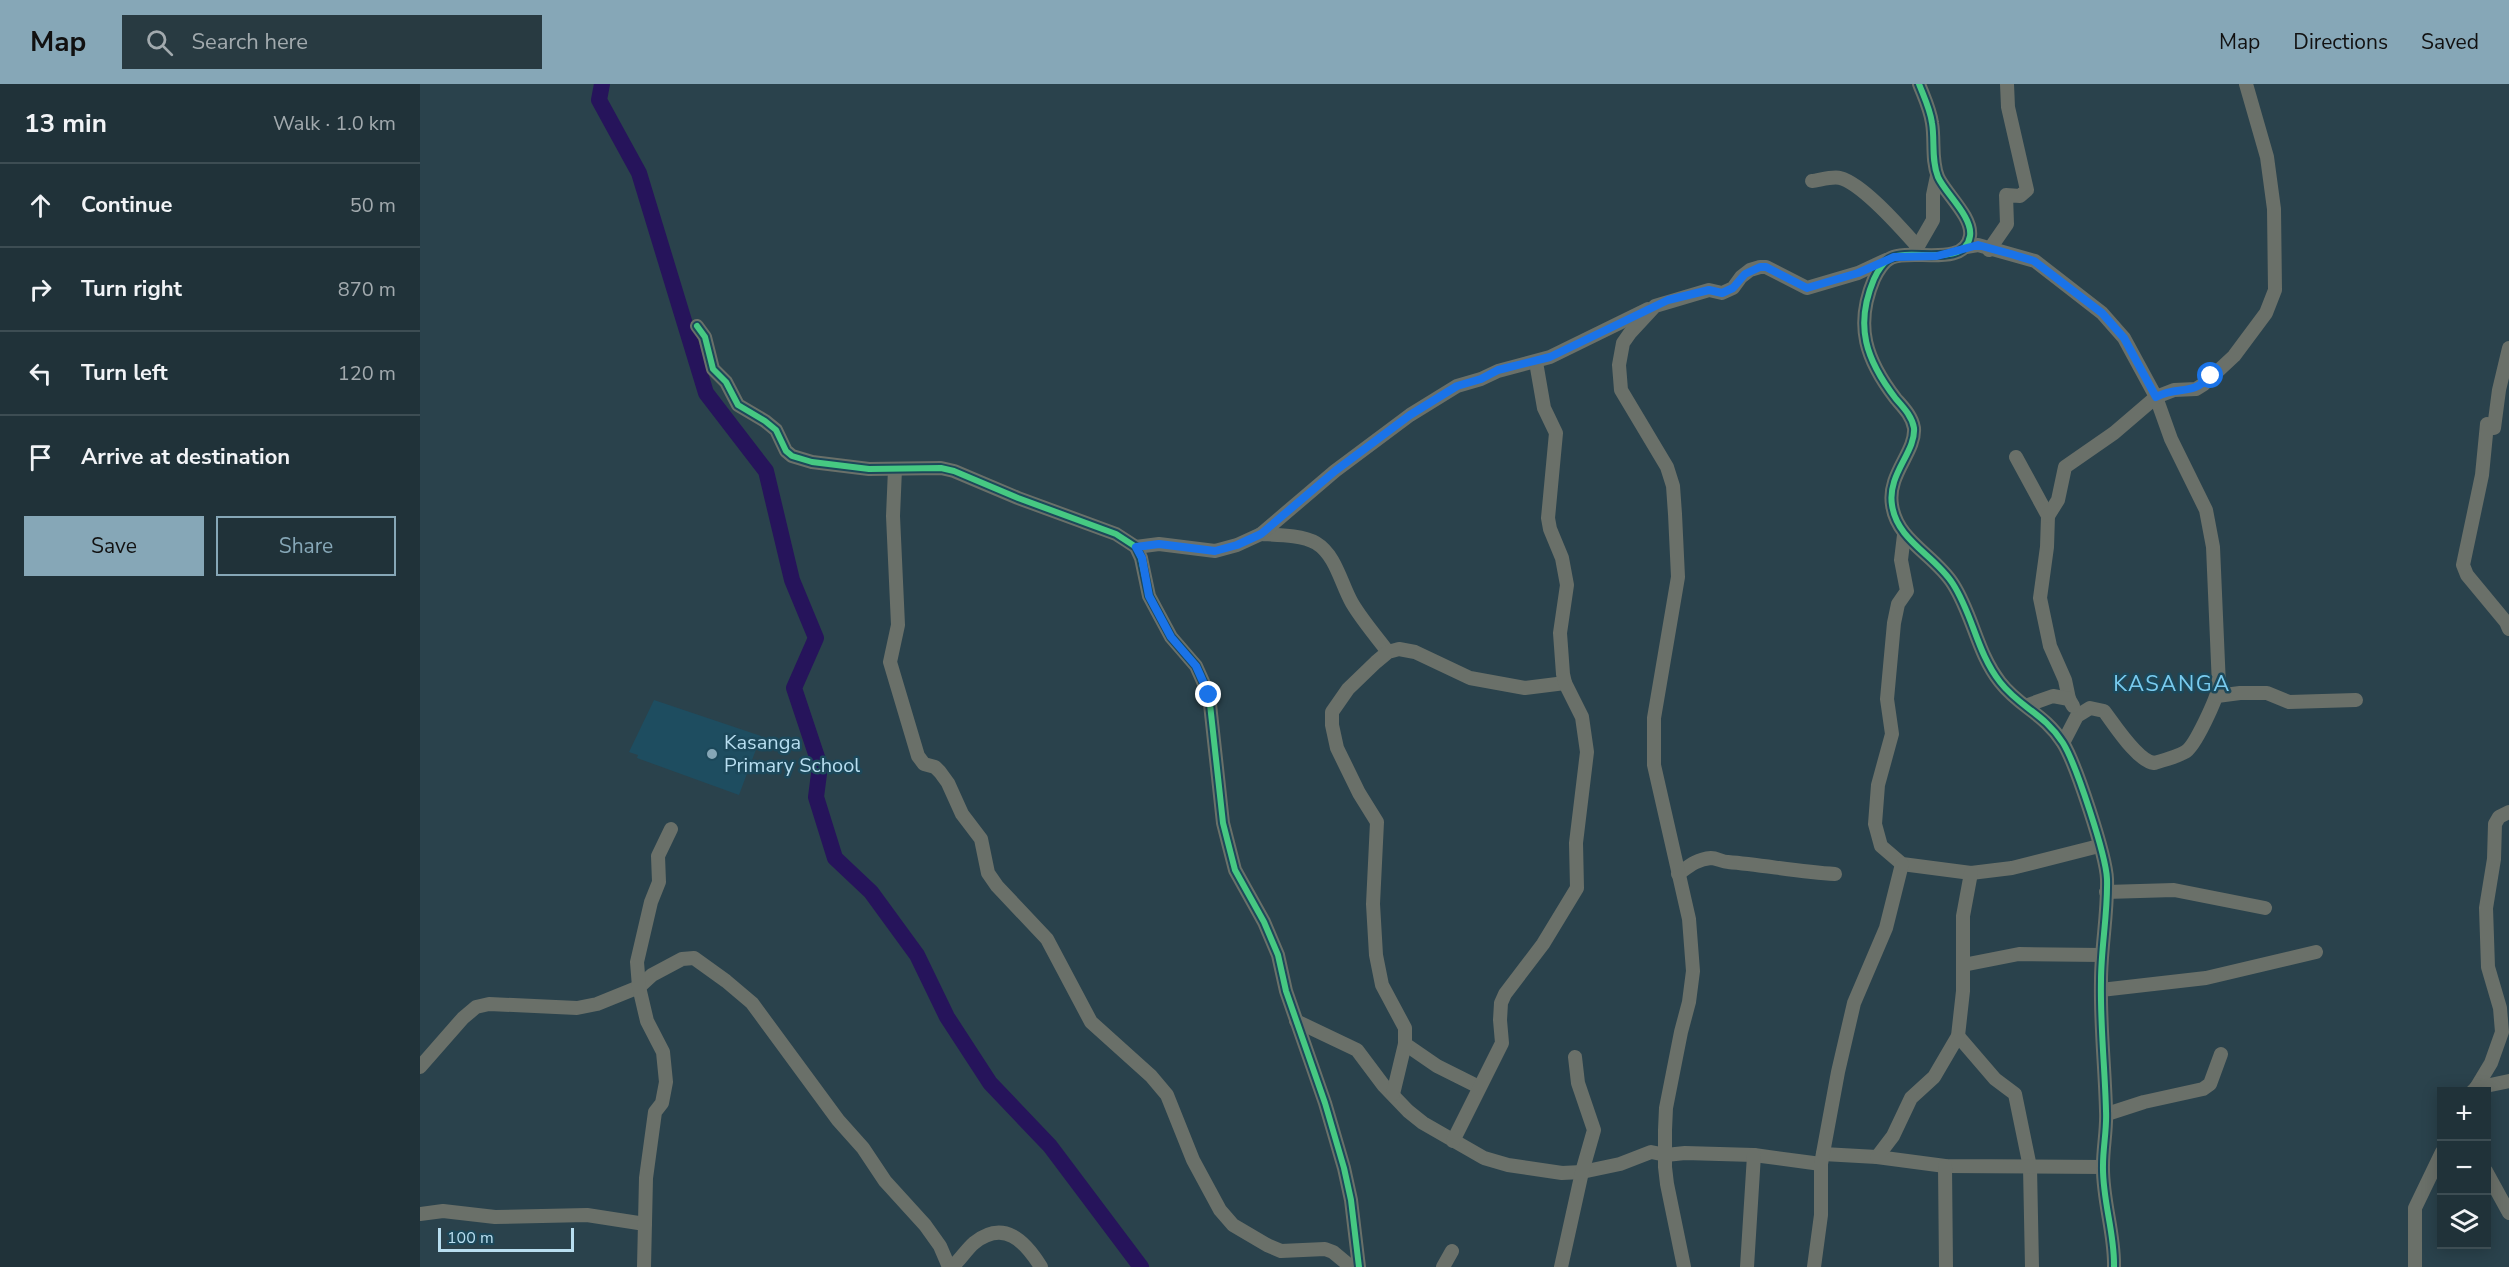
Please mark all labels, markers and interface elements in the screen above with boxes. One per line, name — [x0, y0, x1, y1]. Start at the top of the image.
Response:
search box — [122, 15, 542, 69]
text: Map — [30, 23, 86, 61]
icon: search — [143, 26, 176, 59]
text: Search here — [191, 27, 308, 57]
text: Map — [2219, 28, 2260, 56]
text: Directions — [2293, 28, 2388, 56]
text: Saved — [2421, 28, 2479, 56]
text: 13 min — [24, 106, 107, 141]
text: Walk · 1.0 km — [273, 110, 396, 137]
icon: ahead — [24, 189, 57, 222]
text: Continue — [81, 190, 172, 220]
text: 50 m — [350, 192, 396, 219]
icon: right — [24, 273, 57, 306]
text: Turn right — [81, 274, 182, 304]
text: 870 m — [338, 276, 396, 303]
icon: left — [24, 357, 57, 390]
text: Turn left — [81, 358, 168, 388]
text: 120 m — [338, 360, 396, 387]
route start — [2197, 362, 2223, 388]
icon: arrive — [24, 441, 57, 474]
text: Arrive at destination — [81, 442, 290, 472]
button: Save — [24, 516, 204, 576]
button: Share — [216, 516, 396, 576]
district label: KASANGA — [2113, 669, 2231, 699]
route end — [1195, 681, 1221, 707]
place label: Kasanga Primary School — [724, 729, 860, 779]
marker: Kasanga Primary School — [705, 747, 719, 761]
map controls — [2437, 1087, 2491, 1249]
button: + — [2437, 1087, 2491, 1141]
button: − — [2437, 1141, 2491, 1195]
button: layers — [2437, 1195, 2491, 1249]
scale bar — [438, 1225, 574, 1252]
text: 100 m — [447, 1227, 494, 1249]

